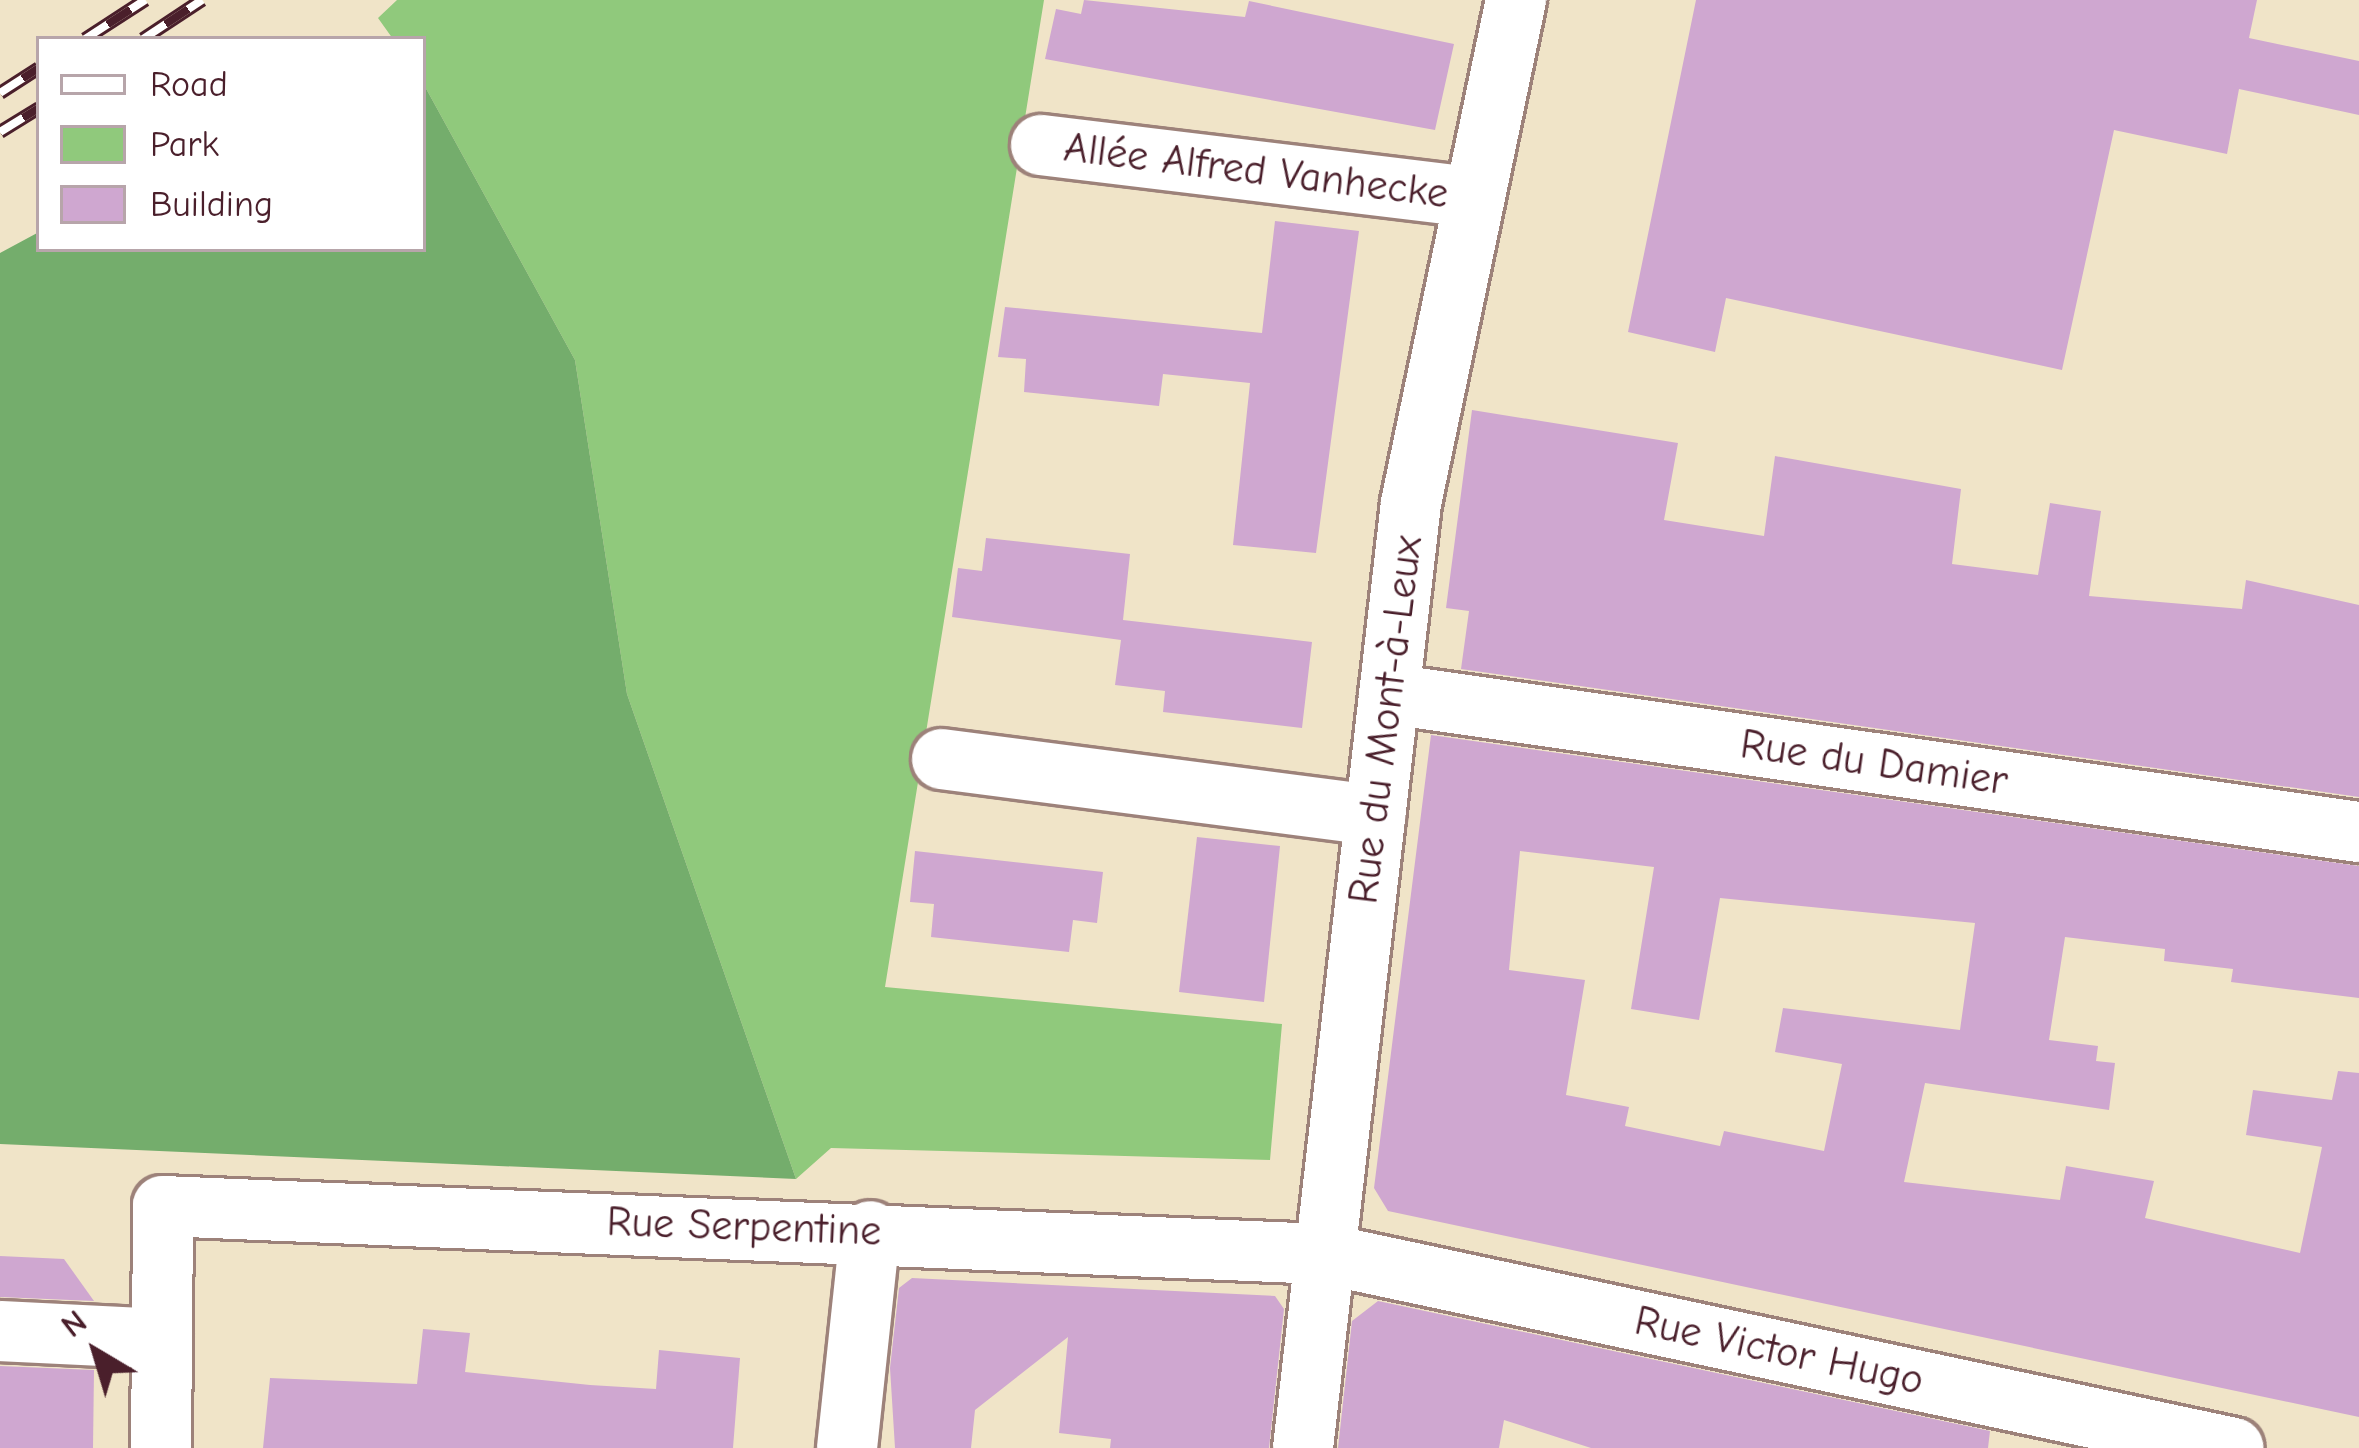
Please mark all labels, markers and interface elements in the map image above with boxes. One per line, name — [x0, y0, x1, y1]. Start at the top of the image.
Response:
legend — [36, 36, 426, 252]
text: Road — [150, 64, 228, 105]
street label: Allée Alfred Vanhecke — [1061, 122, 1451, 220]
text: Park — [150, 124, 219, 165]
text: Building — [150, 184, 273, 225]
street label: Rue du Mont-à-Leux — [1338, 533, 1434, 907]
street label: Rue du Damier — [1737, 719, 2011, 807]
street label: Rue Serpentine — [606, 1197, 882, 1257]
north arrow — [36, 1292, 156, 1412]
street label: Rue Victor Hugo — [1630, 1296, 1928, 1406]
text: N — [54, 1302, 94, 1345]

